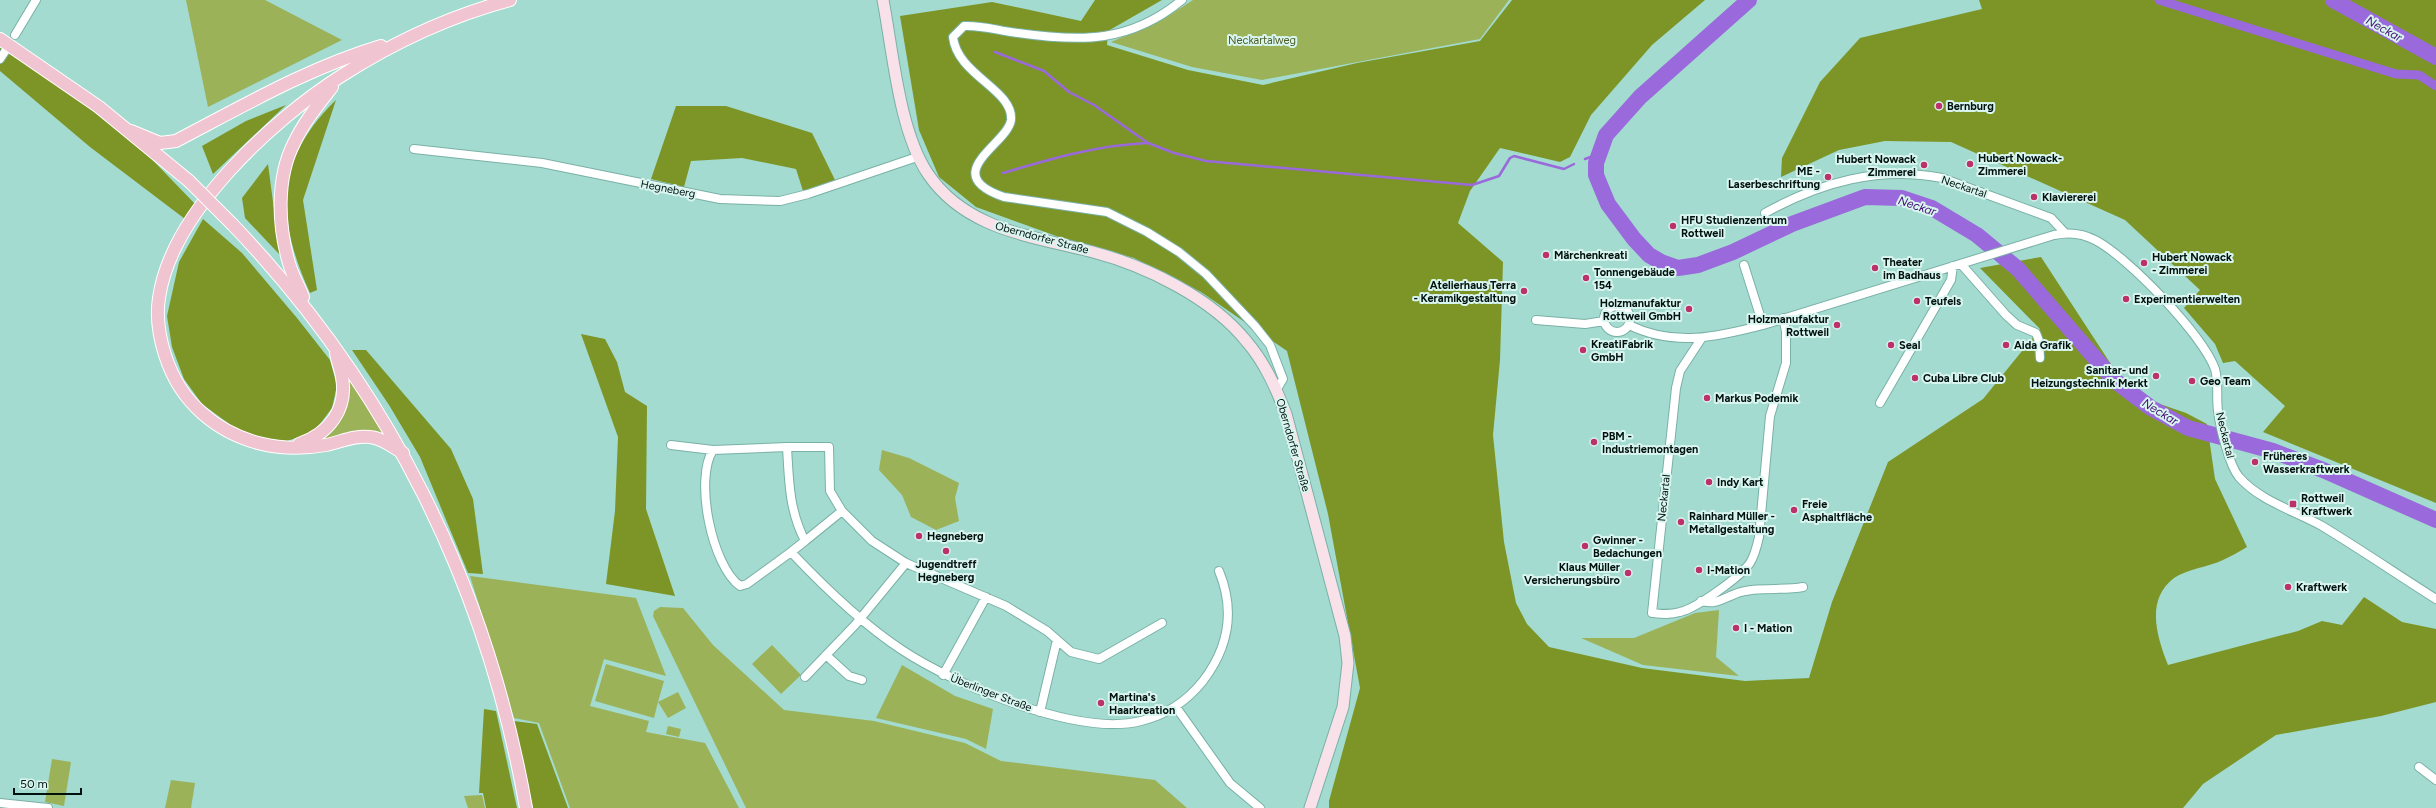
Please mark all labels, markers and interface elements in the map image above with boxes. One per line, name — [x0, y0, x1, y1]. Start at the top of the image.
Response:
water label: Neckar — [2363, 13, 2405, 45]
park label: Neckartalweg — [1228, 34, 1296, 47]
place label: Bernburg — [1947, 100, 1994, 113]
marker: Bernburg — [1934, 101, 1944, 111]
place label: Hubert Nowack- Zimmerei — [1978, 152, 2062, 178]
place label: Hubert Nowack Zimmerei — [1836, 153, 1916, 179]
marker: Hubert Nowack- Zimmerei — [1965, 159, 1975, 169]
marker: Hubert Nowack Zimmerei — [1919, 160, 1929, 170]
place label: ME - Laserbeschriftung — [1728, 165, 1820, 191]
marker: ME - Laserbeschriftung — [1823, 172, 1833, 182]
street label: Neckartal — [1940, 173, 1988, 201]
street label: Hegneberg — [640, 177, 696, 201]
place label: Klaviererei — [2042, 191, 2096, 204]
marker: Klaviererei — [2029, 192, 2039, 202]
water label: Neckar — [1896, 193, 1939, 219]
place label: HFU Studienzentrum Rottweil — [1681, 214, 1787, 240]
street label: Oberndorfer Straße — [994, 219, 1090, 257]
marker: HFU Studienzentrum Rottweil — [1668, 221, 1678, 231]
place label: Märchenkreati — [1554, 249, 1627, 262]
marker: Märchenkreati — [1541, 250, 1551, 260]
place label: Hubert Nowack - Zimmerei — [2152, 251, 2232, 277]
place label: Theater im Badhaus — [1883, 256, 1941, 282]
marker: Hubert Nowack - Zimmerei — [2139, 258, 2149, 268]
marker: Theater im Badhaus — [1870, 263, 1880, 273]
place label: Tonnengebäude 154 — [1594, 266, 1675, 292]
marker: Tonnengebäude 154 — [1581, 273, 1591, 283]
place label: Atelierhaus Terra - Keramikgestaltung — [1413, 279, 1516, 305]
marker: Atelierhaus Terra - Keramikgestaltung — [1519, 286, 1529, 296]
place label: Experimentierwelten — [2134, 293, 2240, 306]
marker: Experimentierwelten — [2121, 294, 2131, 304]
place label: Teufels — [1925, 295, 1961, 308]
marker: Teufels — [1912, 296, 1922, 306]
place label: Holzmanufaktur Rottweil GmbH — [1600, 297, 1682, 323]
marker: Holzmanufaktur Rottweil GmbH — [1684, 304, 1694, 314]
place label: Holzmanufaktur Rottweil — [1748, 313, 1830, 339]
marker: Holzmanufaktur Rottweil — [1832, 320, 1842, 330]
place label: KreatiFabrik GmbH — [1591, 338, 1653, 364]
place label: Seal — [1899, 339, 1921, 352]
place label: Aida Grafik — [2014, 339, 2071, 352]
marker: Seal — [1886, 340, 1896, 350]
marker: Aida Grafik — [2001, 340, 2011, 350]
marker: KreatiFabrik GmbH — [1578, 345, 1588, 355]
place label: Sanitar- und Heizungstechnik Merkt — [2031, 364, 2149, 390]
marker: Sanitar- und Heizungstechnik Merkt — [2151, 371, 2161, 381]
place label: Cuba Libre Club — [1923, 372, 2004, 385]
marker: Cuba Libre Club — [1910, 373, 1920, 383]
place label: Geo Team — [2200, 375, 2251, 388]
marker: Geo Team — [2187, 376, 2197, 386]
place label: Markus Podemik — [1715, 392, 1798, 405]
marker: Markus Podemik — [1702, 393, 1712, 403]
water label: Neckar — [2140, 396, 2181, 429]
street label: Oberndorfer Straße — [1273, 397, 1313, 493]
street label: Neckartal — [2213, 411, 2237, 459]
place label: PBM - Industriemontagen — [1602, 430, 1698, 456]
marker: PBM - Industriemontagen — [1589, 437, 1599, 447]
place label: Früheres Wasserkraftwerk — [2263, 450, 2350, 476]
marker: Früheres Wasserkraftwerk — [2250, 457, 2260, 467]
street label: Neckartal — [1655, 474, 1673, 522]
place label: Indy Kart — [1717, 476, 1764, 489]
marker: Indy Kart — [1704, 477, 1714, 487]
place label: Rottweil Kraftwerk — [2301, 492, 2352, 518]
place label: Freie Asphaltfläche — [1802, 498, 1872, 524]
marker: Rottweil Kraftwerk — [2288, 499, 2298, 509]
marker: Freie Asphaltfläche — [1789, 505, 1799, 515]
place label: Rainhard Müller - Metallgestaltung — [1689, 510, 1775, 536]
marker: Rainhard Müller - Metallgestaltung — [1676, 517, 1686, 527]
place label: Hegneberg — [927, 530, 984, 543]
marker: Hegneberg — [914, 531, 924, 541]
place label: Gwinner - Bedachungen — [1593, 534, 1662, 560]
marker: Gwinner - Bedachungen — [1580, 541, 1590, 551]
marker: Jugendtreff Hegneberg — [941, 546, 951, 556]
place label: Jugendtreff Hegneberg — [915, 558, 977, 584]
place label: Klaus Müller Versicherungsbüro — [1524, 561, 1621, 587]
place label: I-Mation — [1707, 564, 1750, 577]
marker: I-Mation — [1694, 565, 1704, 575]
marker: Klaus Müller Versicherungsbüro — [1623, 568, 1633, 578]
place label: Kraftwerk — [2296, 581, 2347, 594]
marker: Kraftwerk — [2283, 582, 2293, 592]
place label: I - Mation — [1744, 622, 1792, 635]
marker: I - Mation — [1731, 623, 1741, 633]
street label: Überlinger Straße — [948, 671, 1034, 715]
place label: Martina's Haarkreation — [1109, 691, 1175, 717]
marker: Martina's Haarkreation — [1096, 698, 1106, 708]
scale bar — [14, 770, 81, 796]
text: 50 m — [20, 777, 48, 791]

